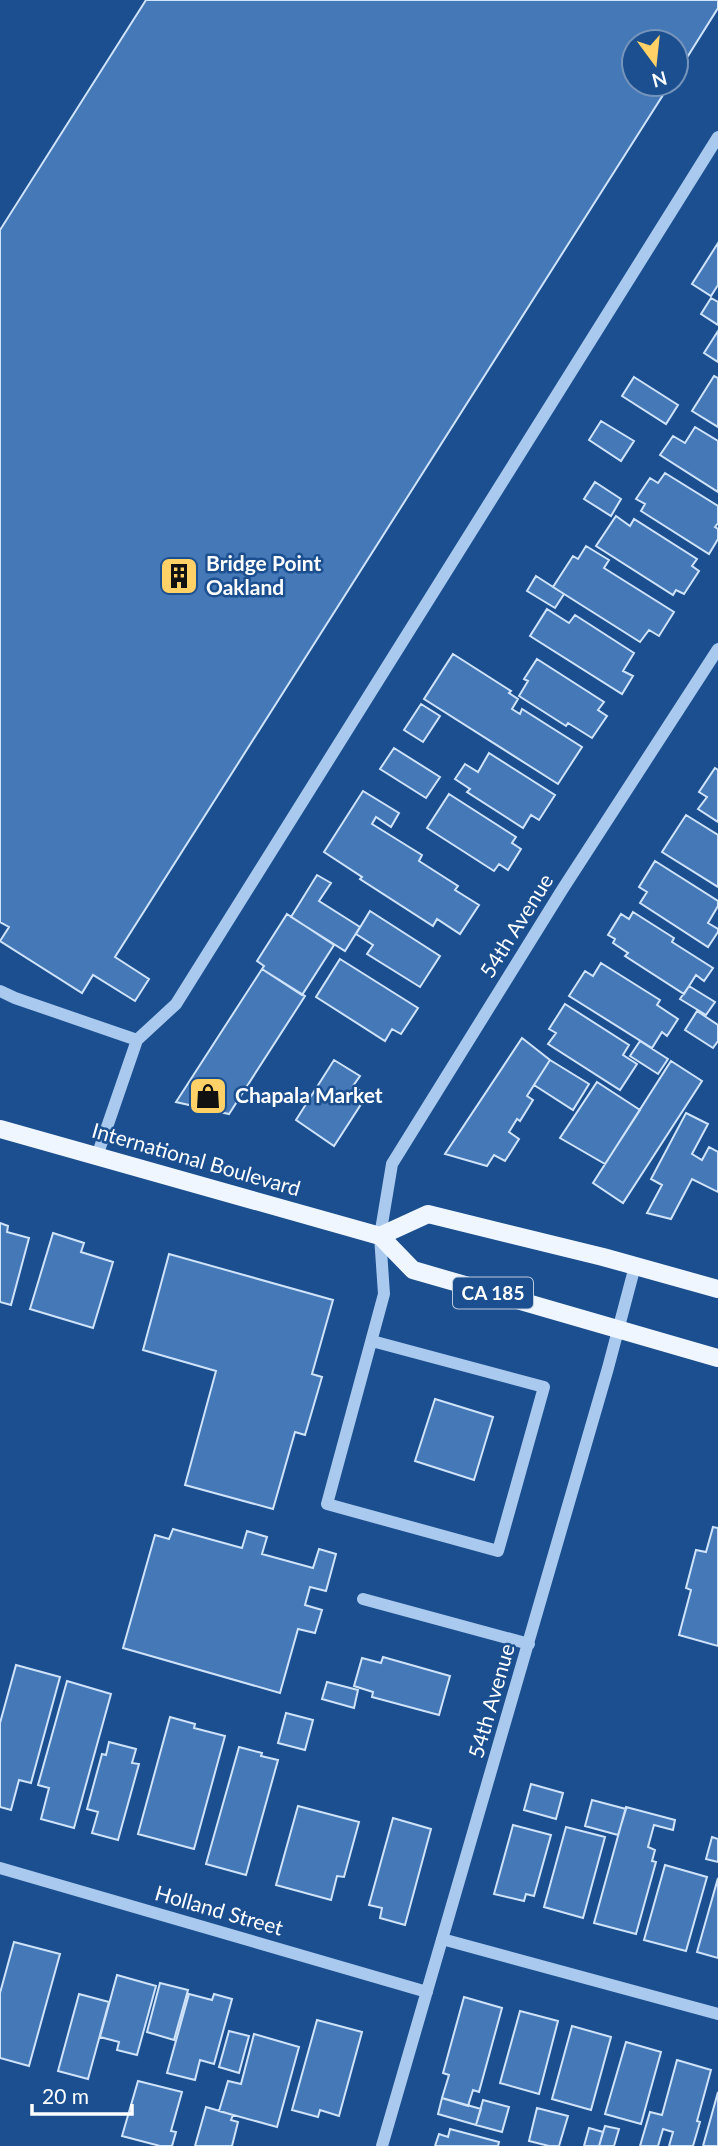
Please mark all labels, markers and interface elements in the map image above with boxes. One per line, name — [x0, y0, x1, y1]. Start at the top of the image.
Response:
north arrow — [620, 28, 690, 98]
text: N — [649, 67, 670, 93]
place label: Bridge Point Oakland — [206, 550, 322, 599]
building icon: Bridge Point Oakland — [158, 555, 200, 597]
street label: 54th Avenue — [474, 869, 558, 982]
shop icon: Chapala Market — [187, 1075, 229, 1117]
place label: Chapala Market — [235, 1082, 383, 1107]
street label: International Boulevard — [89, 1117, 304, 1200]
road number: CA 185 — [453, 1278, 533, 1308]
street label: 54th Avenue — [462, 1641, 519, 1761]
street label: Holland Street — [152, 1879, 287, 1940]
scale bar — [32, 2072, 131, 2116]
text: 20 m — [42, 2083, 89, 2108]

